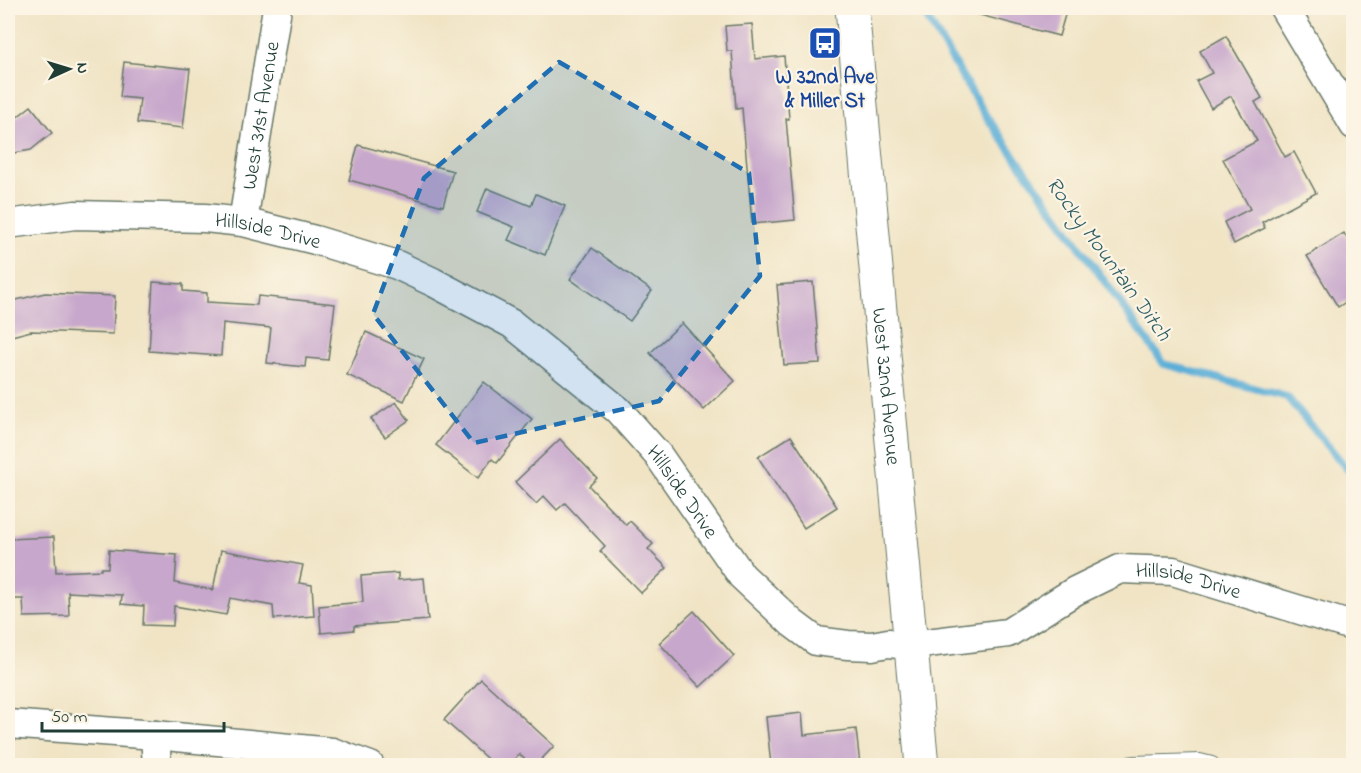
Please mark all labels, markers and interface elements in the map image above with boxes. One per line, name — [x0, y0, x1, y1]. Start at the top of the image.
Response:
bus stop icon: W 32nd Ave & Miller St — [807, 25, 843, 61]
north arrow — [39, 39, 99, 99]
street label: West 31st Avenue — [235, 39, 289, 192]
text: N — [70, 62, 94, 75]
place label: W 32nd Ave & Miller St — [775, 63, 875, 117]
water label: Rocky Mountain Ditch — [1037, 171, 1178, 349]
street label: Hillside Drive — [214, 206, 325, 258]
street label: West 32nd Avenue — [863, 306, 907, 467]
street label: Hillside Drive — [639, 439, 725, 546]
street label: Hillside Drive — [1135, 557, 1245, 608]
scale bar — [42, 695, 224, 733]
text: 50 m — [51, 705, 88, 731]

